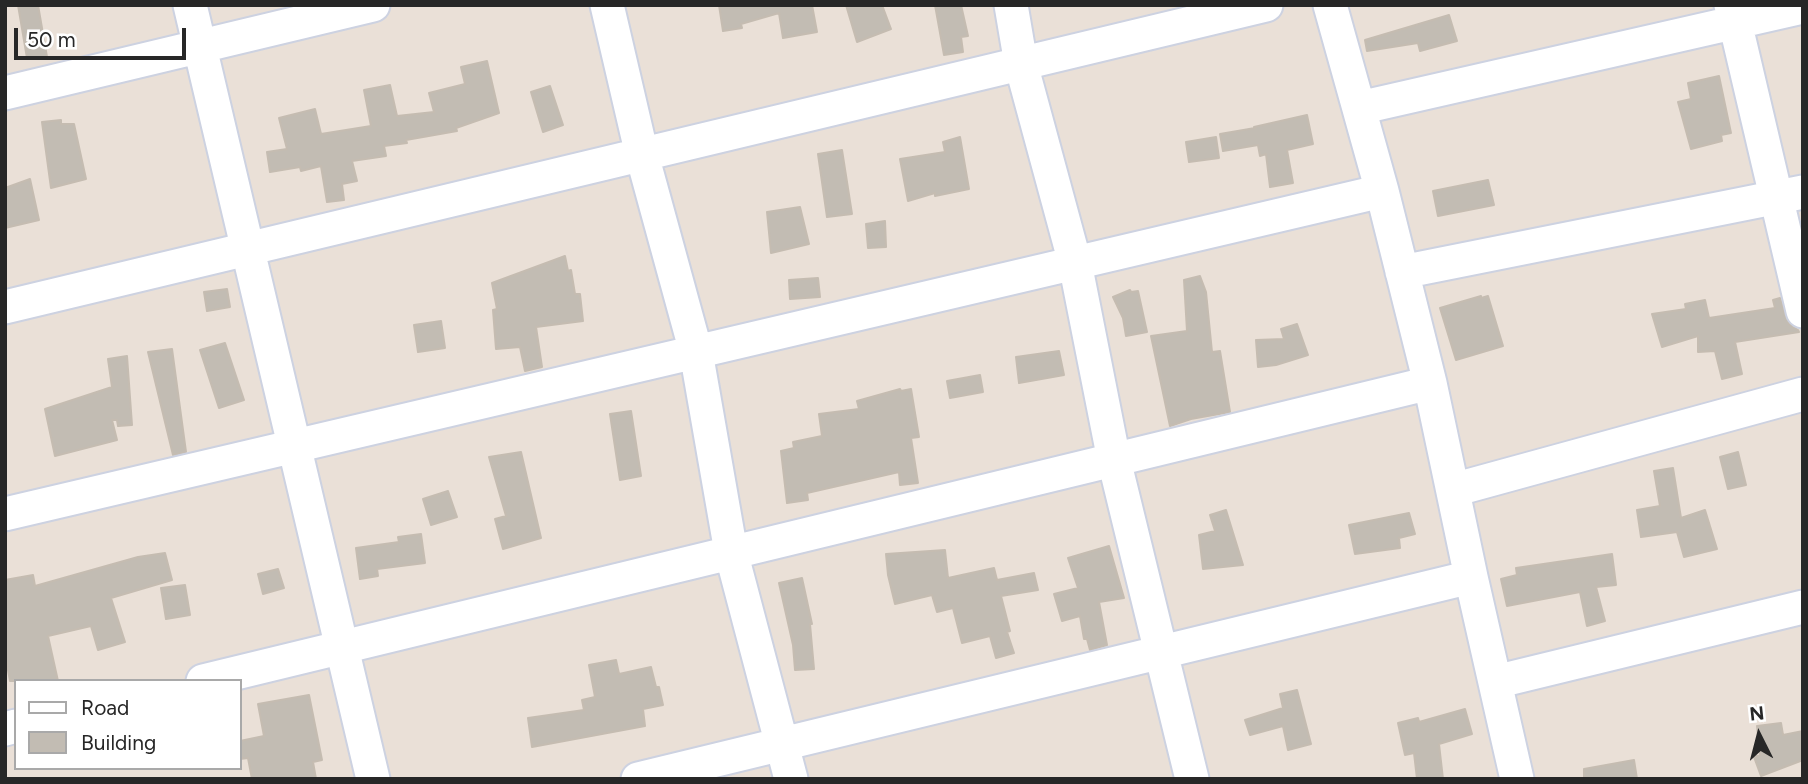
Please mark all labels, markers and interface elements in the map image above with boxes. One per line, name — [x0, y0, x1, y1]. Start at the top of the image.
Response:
scale bar — [18, 14, 189, 58]
text: 50 m — [27, 27, 76, 52]
legend — [14, 679, 242, 770]
text: Road — [81, 695, 129, 720]
north arrow — [1724, 700, 1794, 770]
text: N — [1748, 701, 1765, 726]
text: Building — [81, 730, 156, 755]

